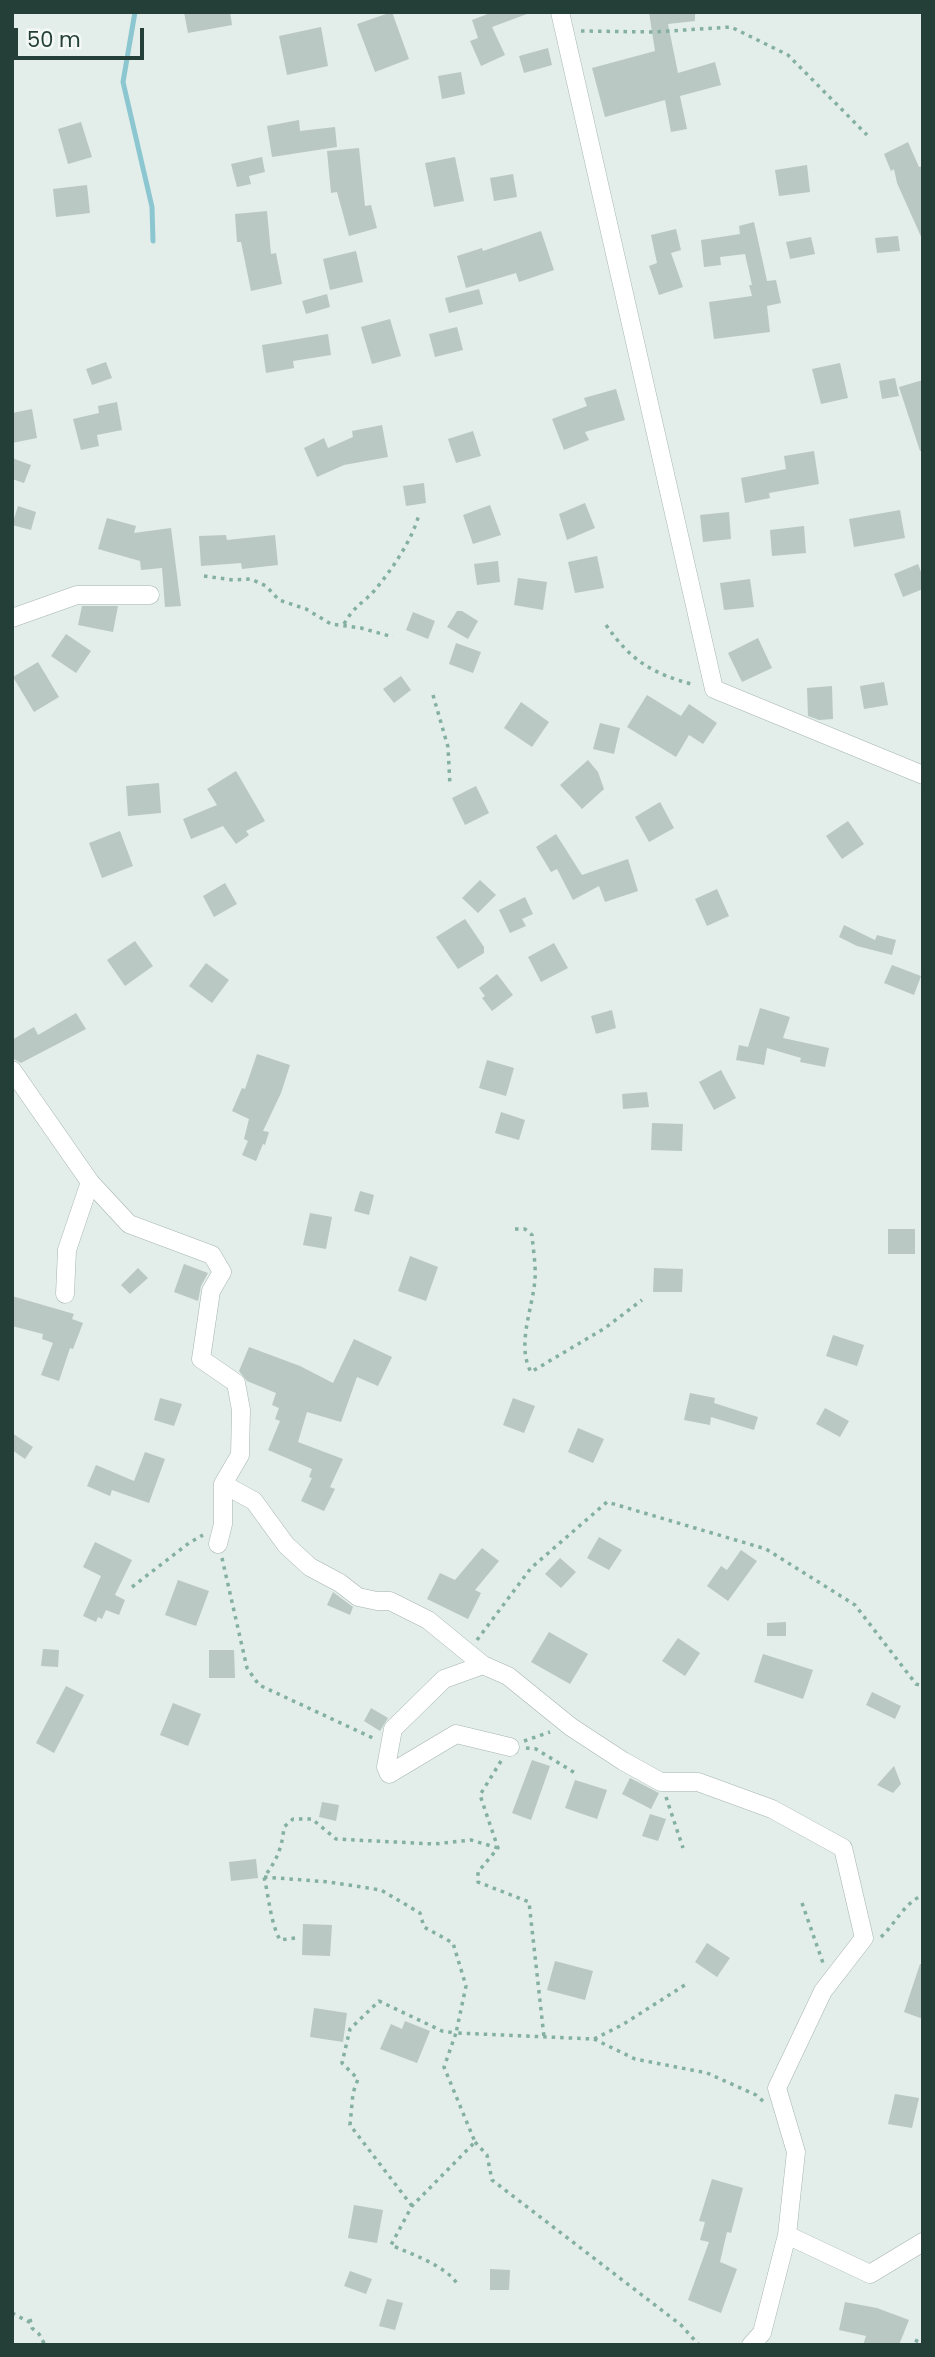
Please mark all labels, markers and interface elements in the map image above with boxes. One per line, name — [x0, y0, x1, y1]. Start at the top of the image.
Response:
scale bar — [18, 14, 147, 58]
text: 50 m — [27, 25, 81, 54]

